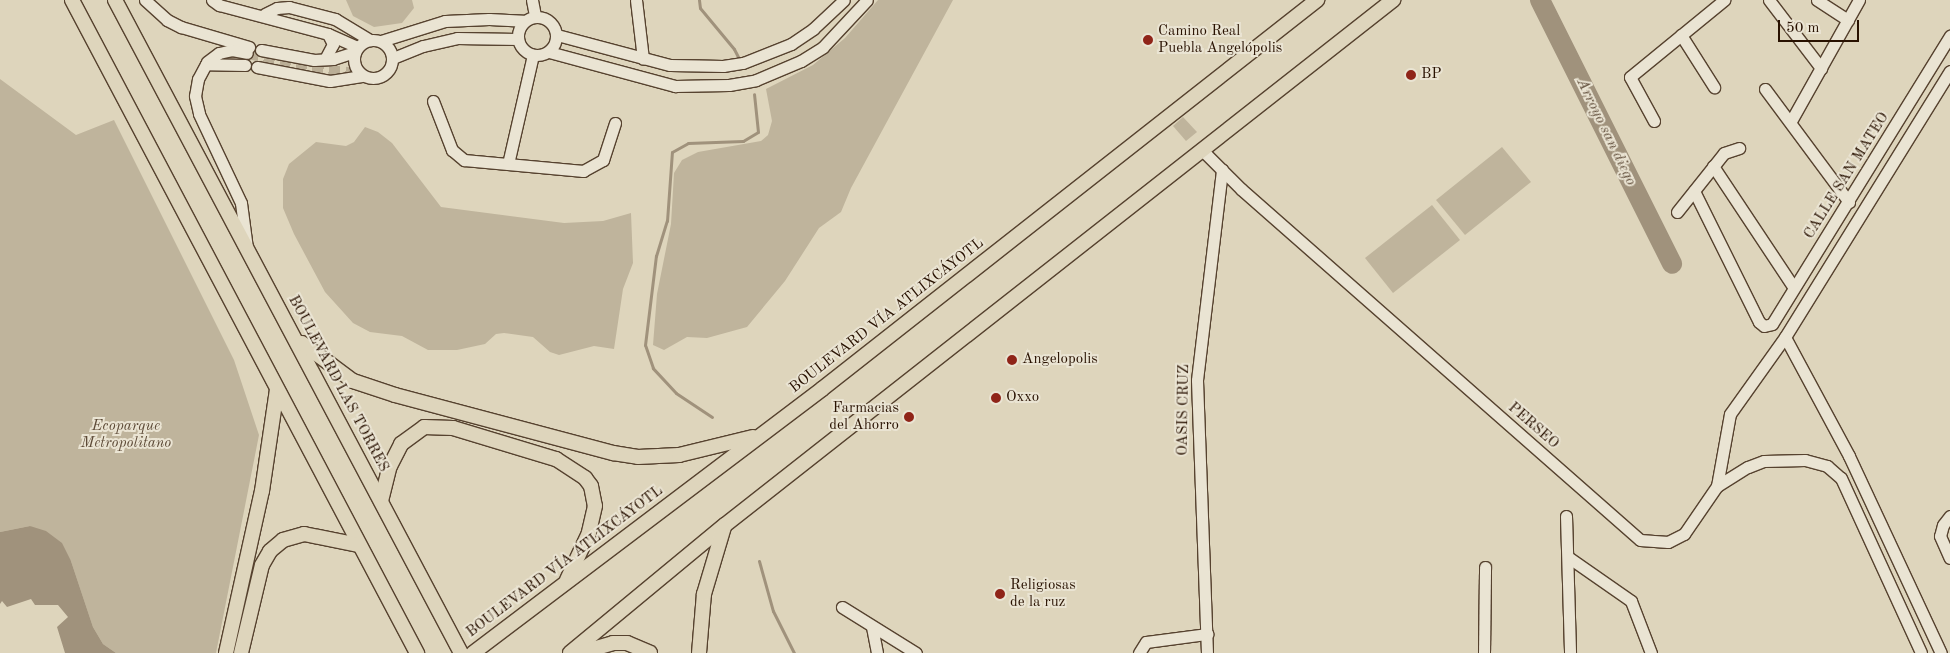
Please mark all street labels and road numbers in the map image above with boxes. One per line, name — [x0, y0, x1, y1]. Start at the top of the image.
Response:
street label: CALLE SAN MATEO — [1801, 109, 1893, 243]
street label: BOULEVARD VÍA ATLIXCÁYOTL — [786, 235, 988, 397]
street label: BOULEVARD LAS TORRES — [284, 293, 392, 475]
street label: OASIS CRUZ — [1174, 364, 1194, 456]
street label: PERSEO — [1504, 399, 1562, 453]
street label: BOULEVARD VÍA ATLIXCÁYOTL — [463, 482, 667, 642]

